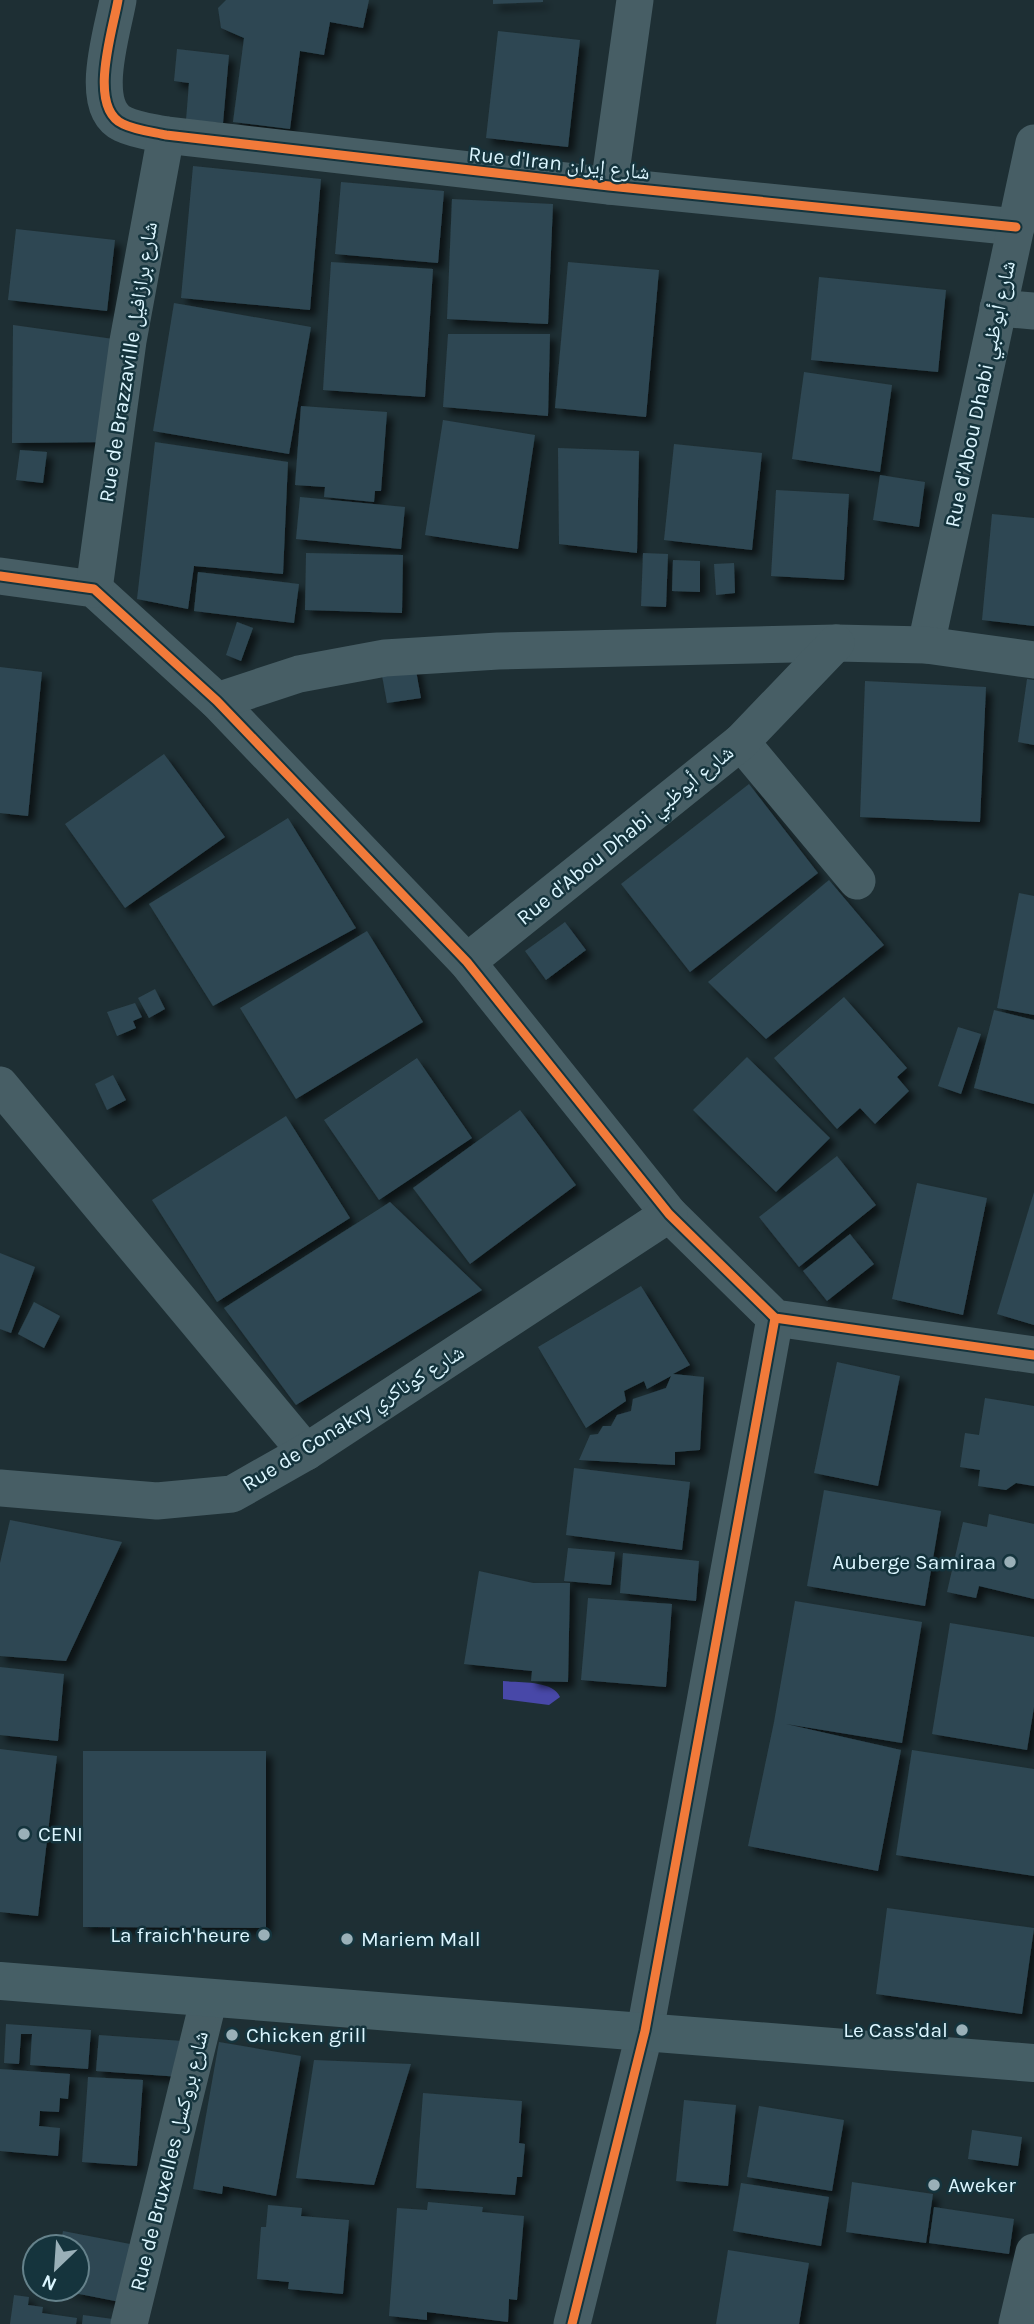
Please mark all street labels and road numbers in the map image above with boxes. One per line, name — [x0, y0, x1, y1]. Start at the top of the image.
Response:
street label: Rue d'Iran شارع إيران — [467, 142, 651, 186]
street label: Rue de Brazzaville شارع برازافيل — [94, 220, 163, 504]
street label: Rue d'Abou Dhabi شارع أبوظبي — [939, 258, 1024, 530]
street label: Rue d'Abou Dhabi شارع أبوظبي — [511, 740, 741, 933]
street label: Rue de Conakry شارع كوناكري — [238, 1340, 471, 1500]
street label: Rue de Bruxelles شارع بروكسل — [125, 2029, 214, 2294]

